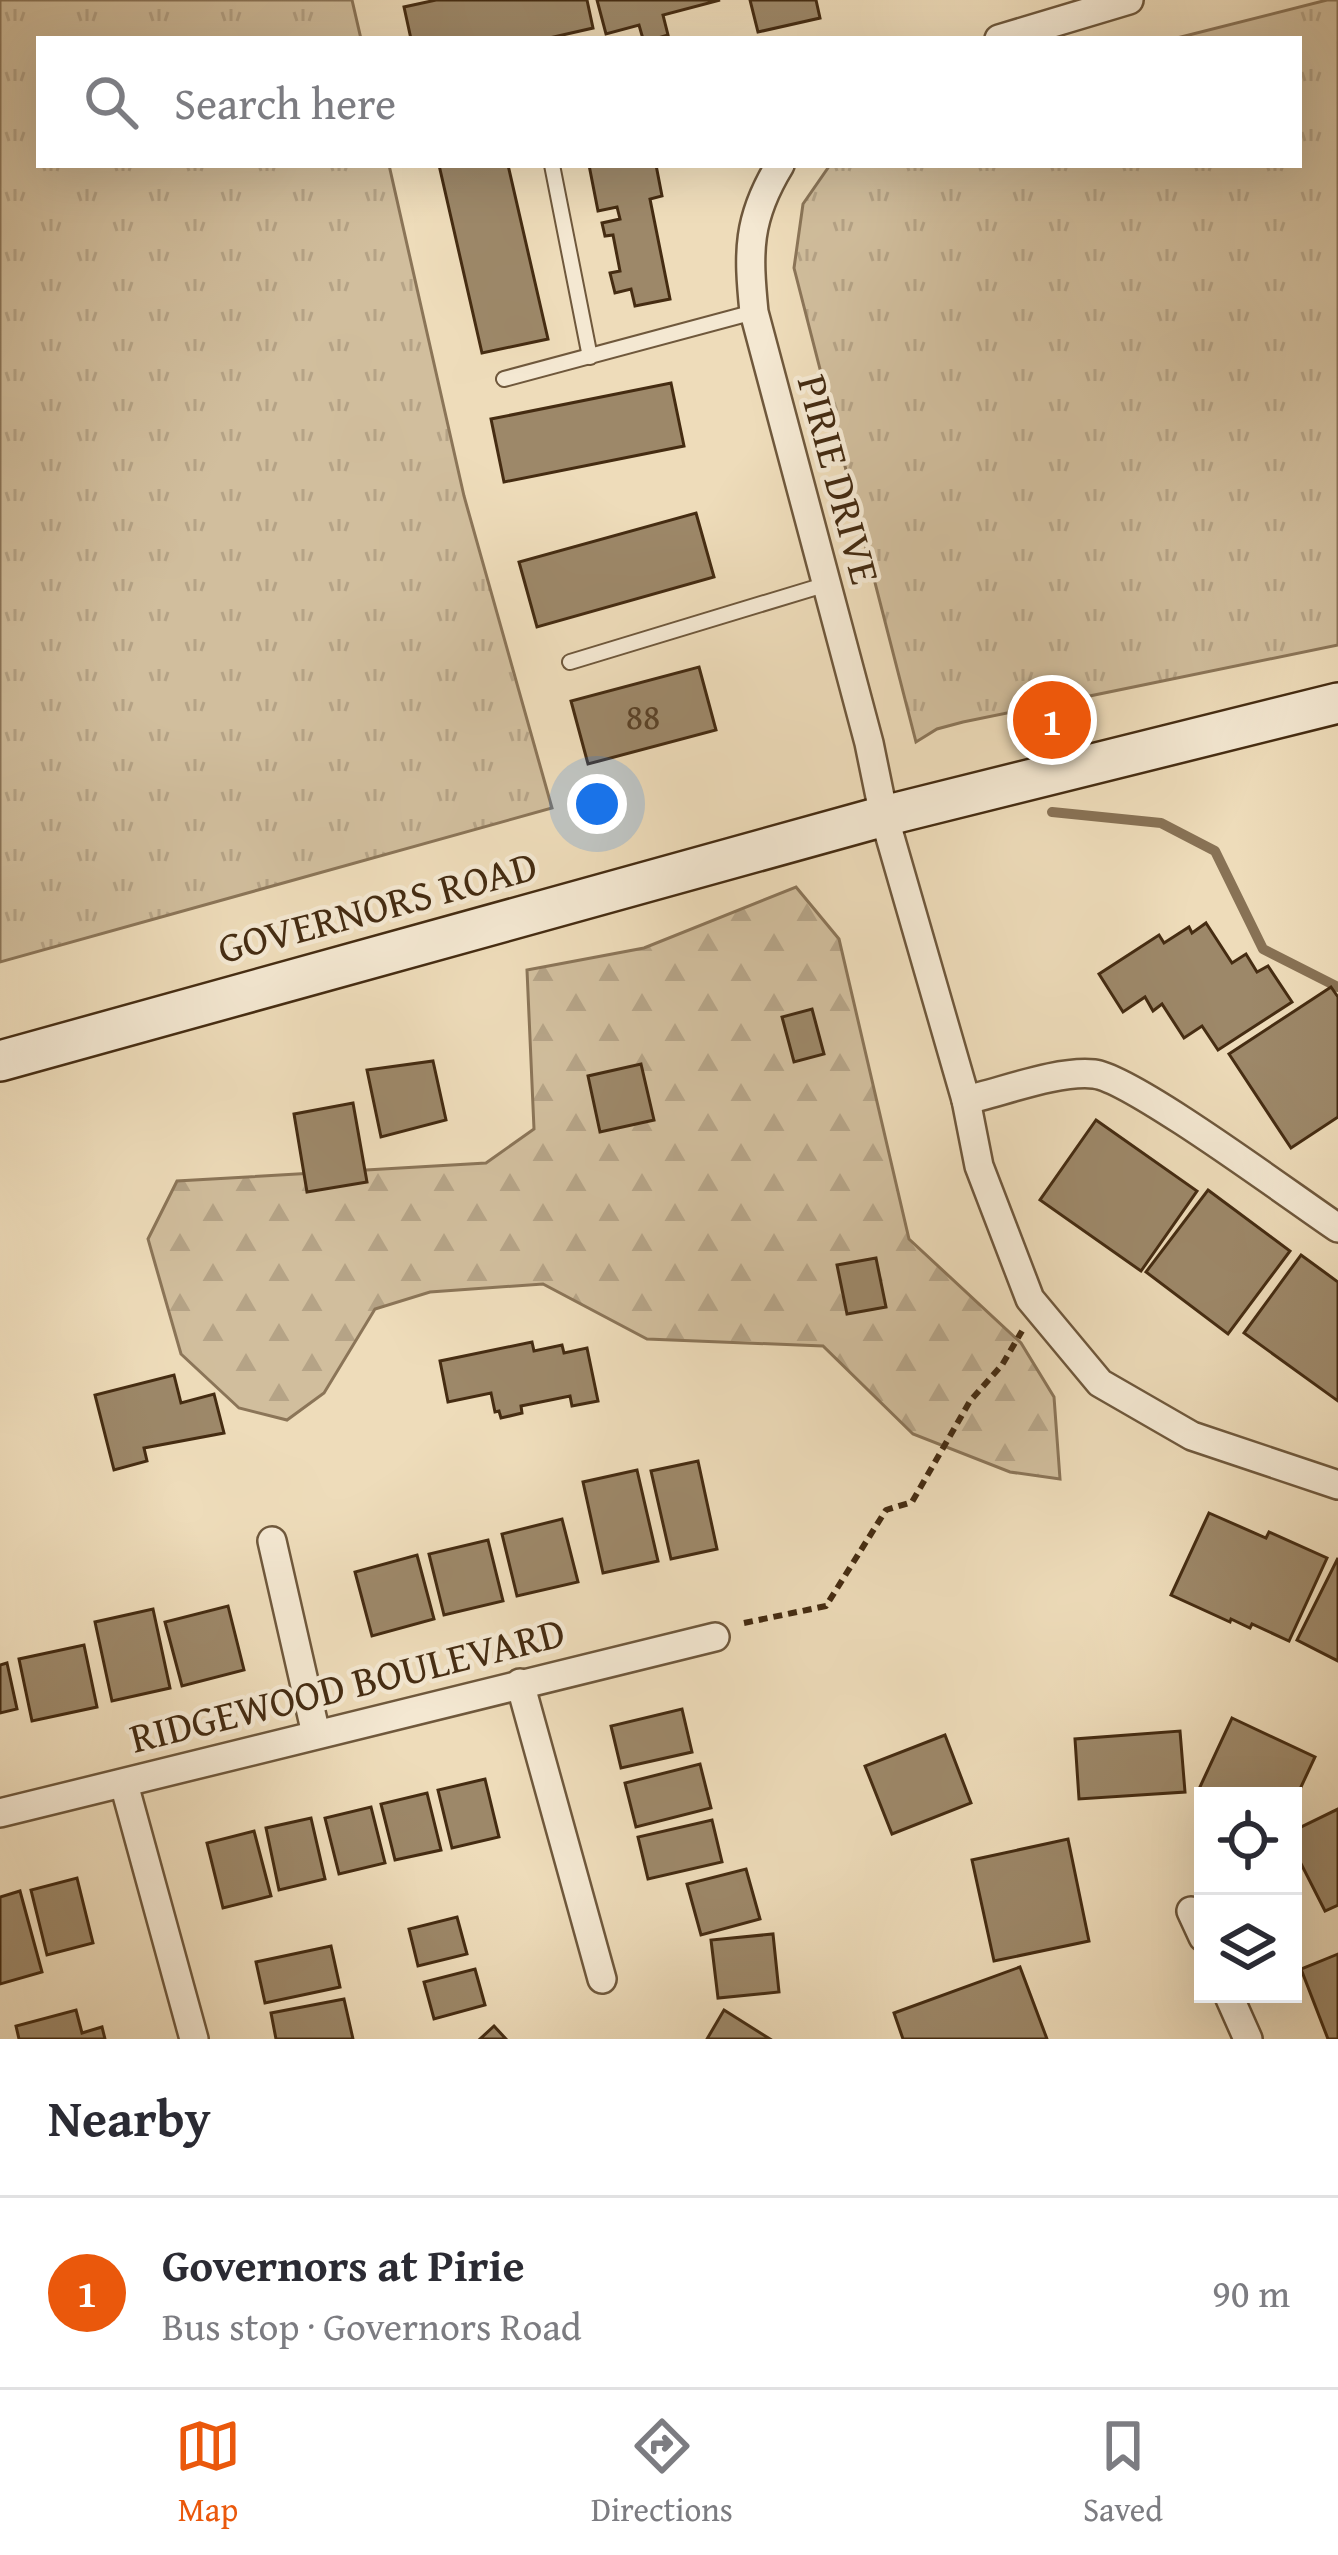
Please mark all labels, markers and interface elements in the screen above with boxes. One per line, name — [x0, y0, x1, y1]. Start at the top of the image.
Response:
search box — [36, 36, 1302, 168]
icon: search — [78, 69, 144, 135]
text: Search here — [174, 70, 396, 135]
street label: PIRIE DRIVE — [783, 368, 897, 590]
pin: 1 — [1013, 675, 1091, 765]
house number: 88 — [626, 689, 660, 742]
your location — [567, 774, 627, 834]
street label: GOVERNORS ROAD — [211, 834, 543, 978]
street label: RIDGEWOOD BOULEVARD — [123, 1600, 571, 1768]
map controls — [1194, 1787, 1302, 2003]
button: locate — [1194, 1787, 1302, 1895]
button: layers — [1194, 1895, 1302, 2003]
text: Nearby — [48, 2080, 211, 2155]
text: Governors at Pirie — [162, 2232, 524, 2297]
text: 1 — [77, 2264, 97, 2321]
text: 90 m — [1212, 2264, 1290, 2321]
text: Bus stop · Governors Road — [162, 2297, 582, 2354]
tab: Map — [175, 2413, 241, 2533]
tab: Directions — [591, 2413, 733, 2533]
tab: Saved — [1083, 2413, 1163, 2533]

